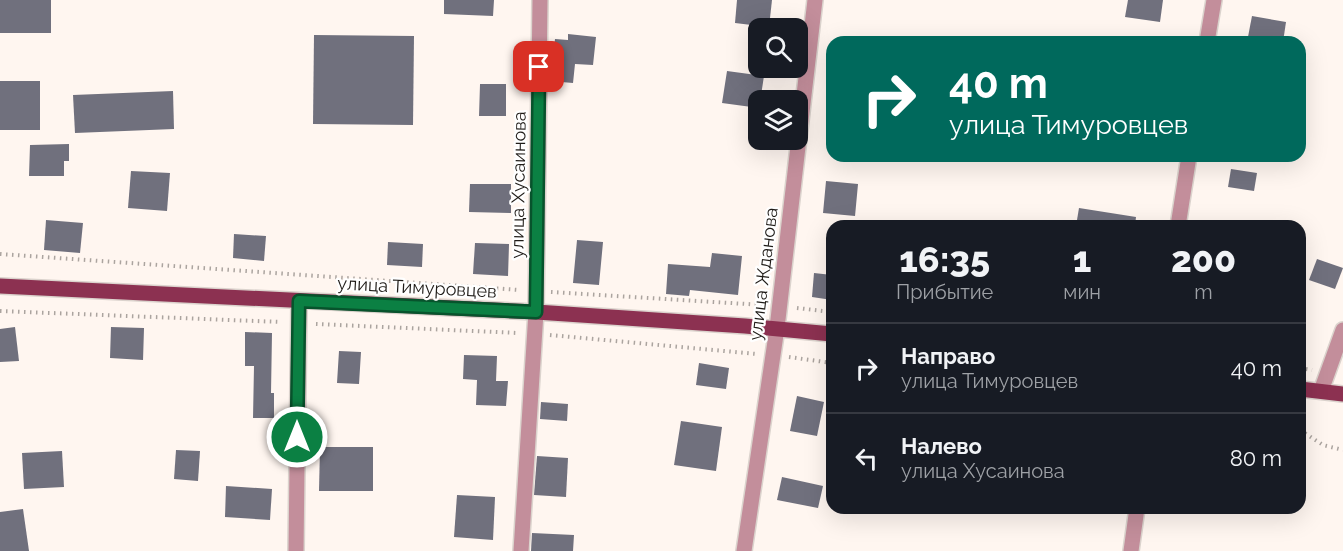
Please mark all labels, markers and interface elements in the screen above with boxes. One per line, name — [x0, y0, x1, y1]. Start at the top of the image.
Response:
map controls — [748, 18, 808, 150]
button: search — [748, 18, 808, 78]
pin — [513, 41, 564, 92]
icon: arrive — [522, 50, 555, 83]
text: 40 m — [949, 59, 1048, 108]
icon: right — [850, 60, 928, 138]
button: layers — [748, 90, 808, 150]
text: улица Тимуровцев — [949, 109, 1188, 140]
street label: улица Хусаинова — [506, 111, 530, 259]
street label: улица Жданова — [744, 206, 782, 342]
text: 16:35 — [899, 238, 990, 280]
text: 1 — [1073, 238, 1091, 280]
text: 200 — [1171, 238, 1236, 280]
street label: улица Тимуровцев — [337, 272, 497, 302]
text: Прибытие — [896, 280, 993, 304]
text: мин — [1063, 280, 1101, 304]
text: m — [1194, 280, 1213, 304]
text: Направо — [901, 343, 995, 369]
icon: right — [850, 352, 883, 385]
text: 40 m — [1231, 355, 1282, 381]
text: улица Тимуровцев — [901, 369, 1078, 393]
position arrow — [265, 405, 329, 469]
text: Налево — [901, 433, 982, 459]
icon: left — [850, 442, 883, 475]
text: 80 m — [1230, 445, 1282, 471]
text: улица Хусаинова — [901, 459, 1065, 483]

